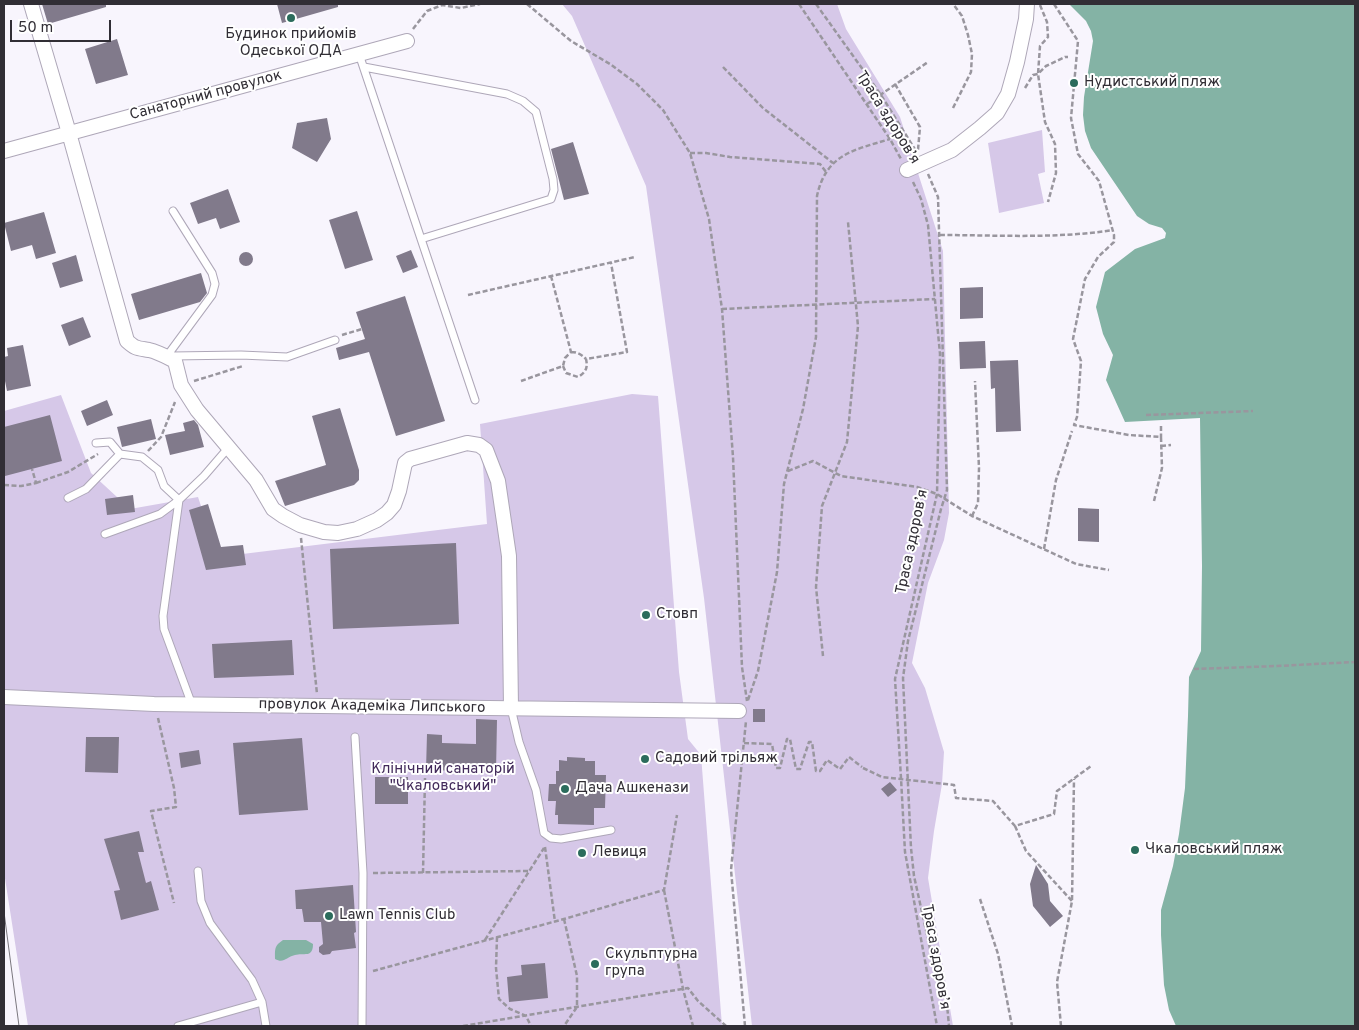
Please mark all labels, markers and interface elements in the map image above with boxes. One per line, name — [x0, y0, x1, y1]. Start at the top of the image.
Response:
scale bar — [12, 10, 114, 42]
marker: Будинок прийомів Одеської ОДА — [285, 12, 297, 24]
text: 50 m — [18, 19, 53, 38]
place label: Будинок прийомів Одеської ОДА — [225, 26, 357, 61]
street label: Санаторний провулок — [128, 67, 284, 125]
street label: Траса здоров’я — [851, 68, 923, 168]
place label: Нудистський пляж — [1084, 74, 1220, 92]
marker: Нудистський пляж — [1068, 77, 1080, 89]
street label: Траса здоров’я — [893, 488, 933, 596]
place label: Стовп — [656, 606, 698, 624]
marker: Стовп — [640, 609, 652, 621]
street label: провулок Академіка Липського — [258, 696, 486, 718]
place label: Садовий трільяж — [655, 750, 778, 768]
marker: Садовий трільяж — [639, 753, 651, 765]
park label: Клінічний санаторій "Чкаловський" — [371, 761, 515, 796]
place label: Дача Ашкенази — [575, 780, 689, 798]
marker: Дача Ашкенази — [559, 783, 571, 795]
place label: Чкаловський пляж — [1145, 841, 1282, 859]
place label: Левиця — [592, 844, 647, 862]
marker: Чкаловський пляж — [1129, 844, 1141, 856]
marker: Левиця — [576, 847, 588, 859]
street label: Траса здоров’я — [917, 903, 953, 1011]
place label: Lawn Tennis Club — [339, 907, 455, 925]
marker: Lawn Tennis Club — [323, 910, 335, 922]
place label: Скульптурна група — [605, 946, 697, 981]
marker: Скульптурна група — [589, 958, 601, 970]

